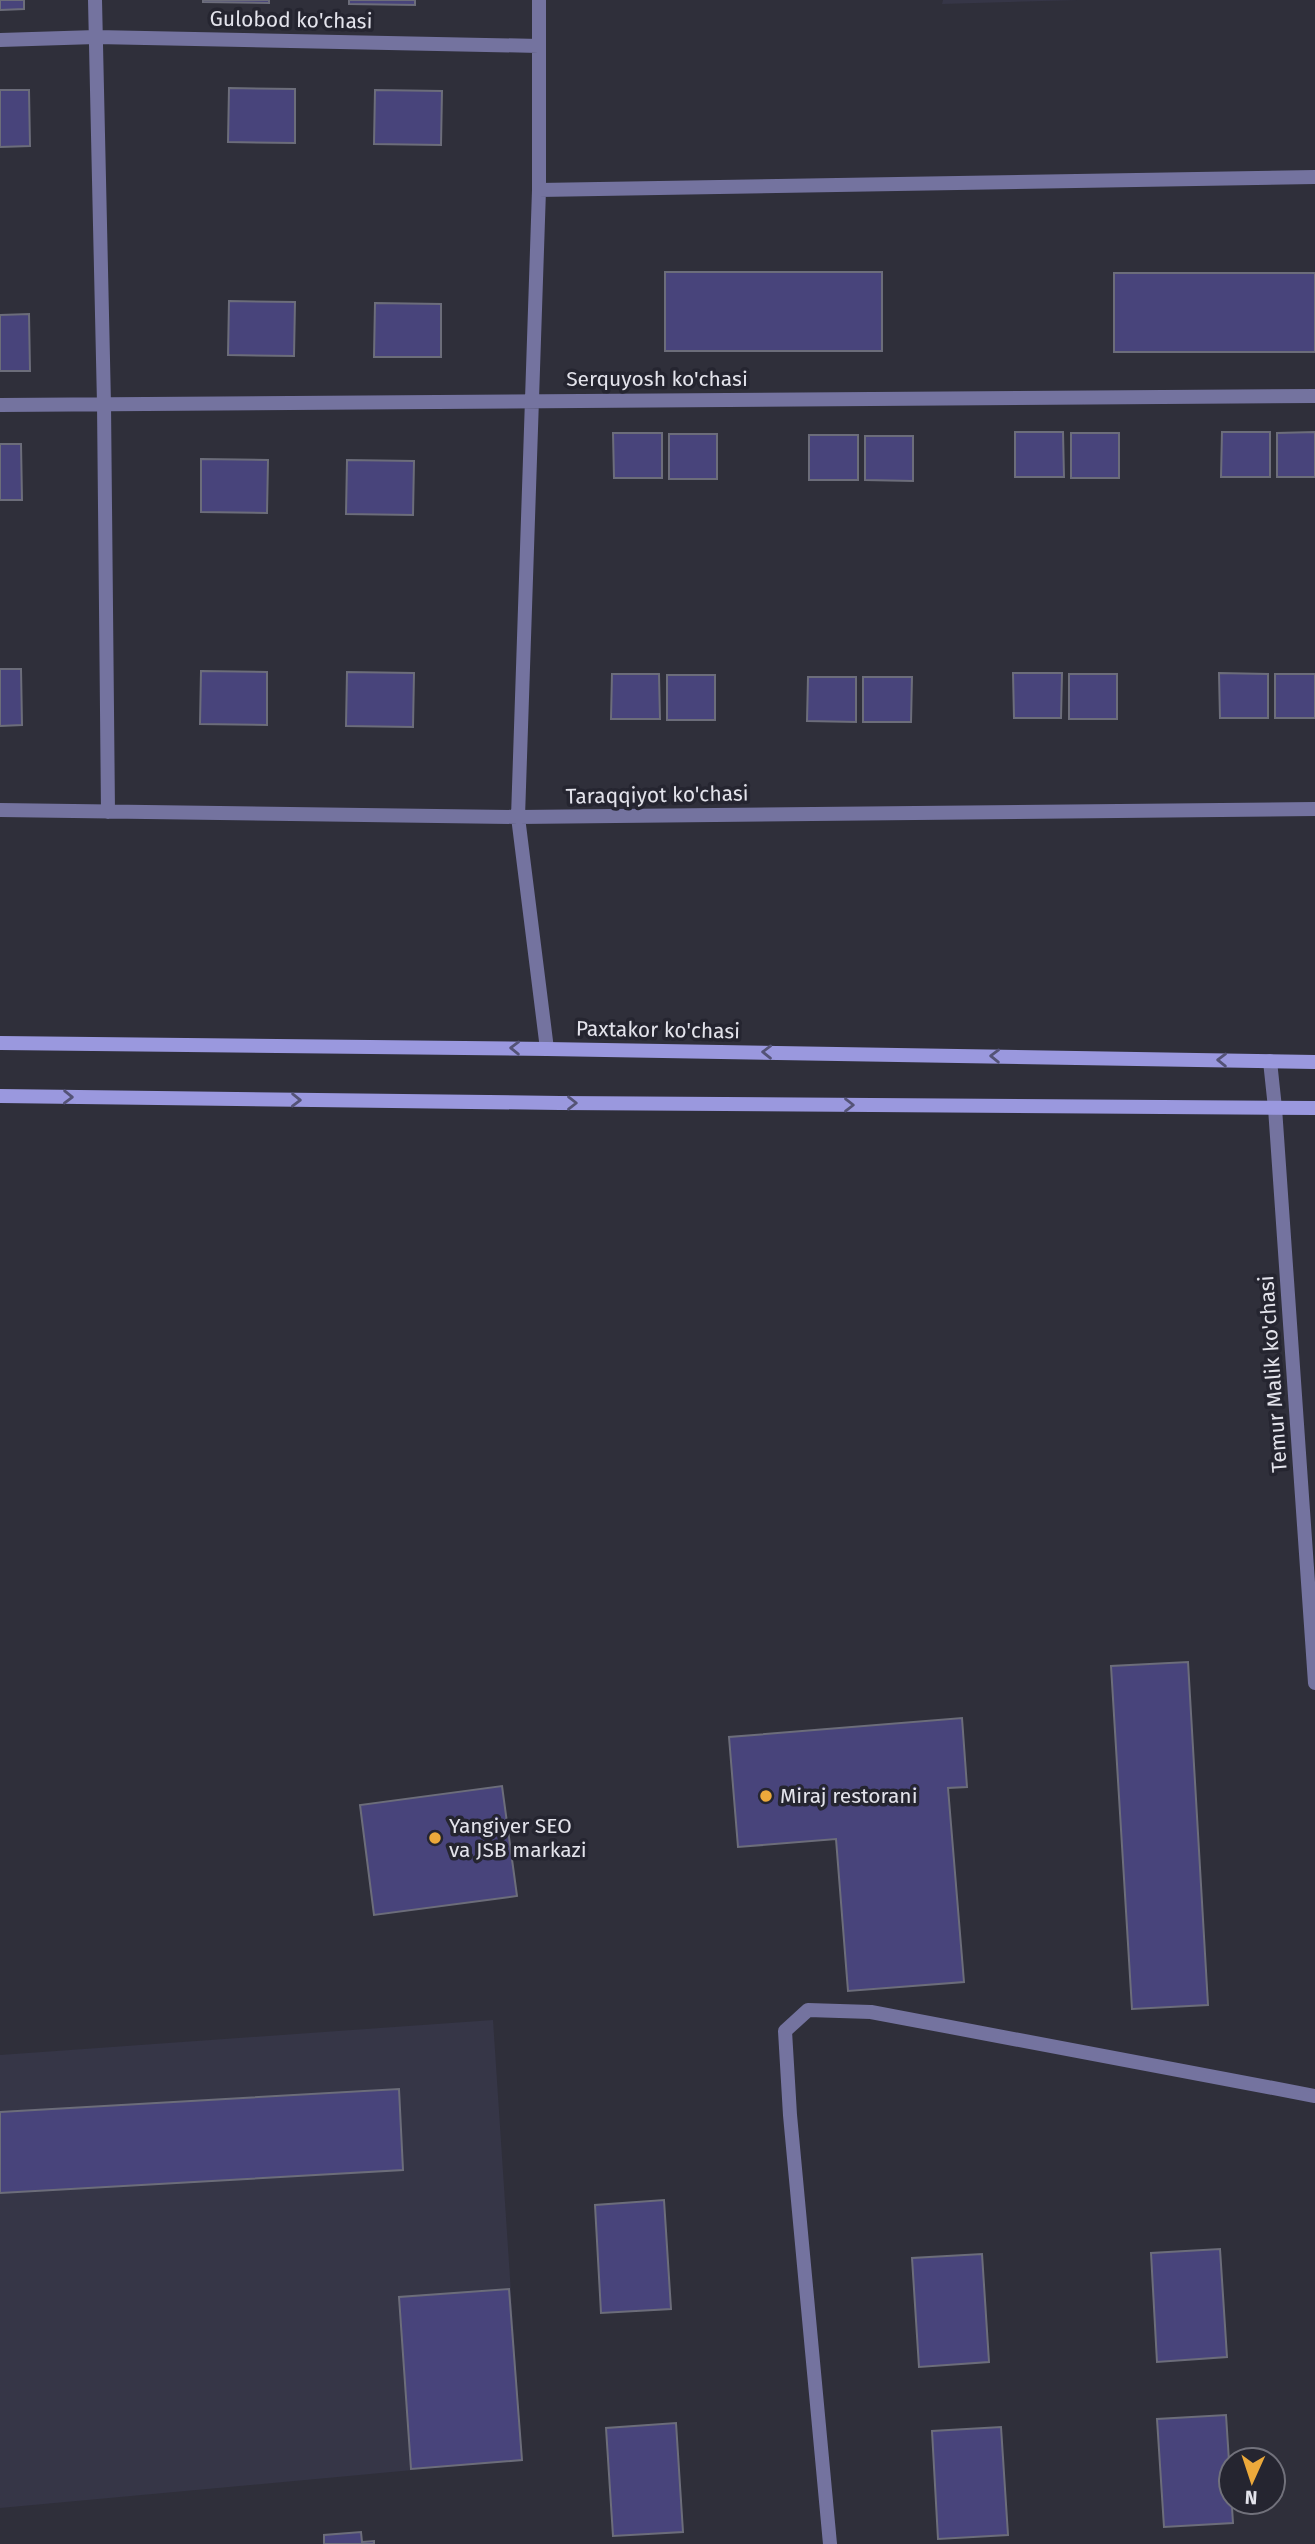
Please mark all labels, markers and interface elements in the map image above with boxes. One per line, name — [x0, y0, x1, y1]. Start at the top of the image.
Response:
street label: Gulobod ko'chasi — [209, 6, 373, 34]
street label: Serquyosh ko'chasi — [566, 366, 748, 392]
street label: Taraqqiyot ko'chasi — [565, 780, 749, 810]
street label: Paxtakor ko'chasi — [576, 1016, 740, 1044]
one-way arrow — [510, 1040, 520, 1056]
one-way arrow — [762, 1045, 773, 1060]
one-way arrow — [989, 1049, 1000, 1064]
one-way arrow — [1217, 1053, 1228, 1068]
one-way arrow — [63, 1089, 74, 1104]
one-way arrow — [291, 1092, 301, 1108]
one-way arrow — [567, 1095, 578, 1111]
one-way arrow — [844, 1097, 854, 1113]
street label: Temur Malik ko'chasi — [1253, 1275, 1293, 1473]
place label: Miraj restorani — [780, 1783, 918, 1809]
marker: Miraj restorani — [758, 1788, 774, 1804]
place label: Yangiyer SEO va JSB markazi — [449, 1813, 587, 1863]
marker: Yangiyer SEO va JSB markazi — [427, 1830, 443, 1846]
north arrow — [1217, 2446, 1287, 2516]
text: N — [1244, 2486, 1258, 2509]

